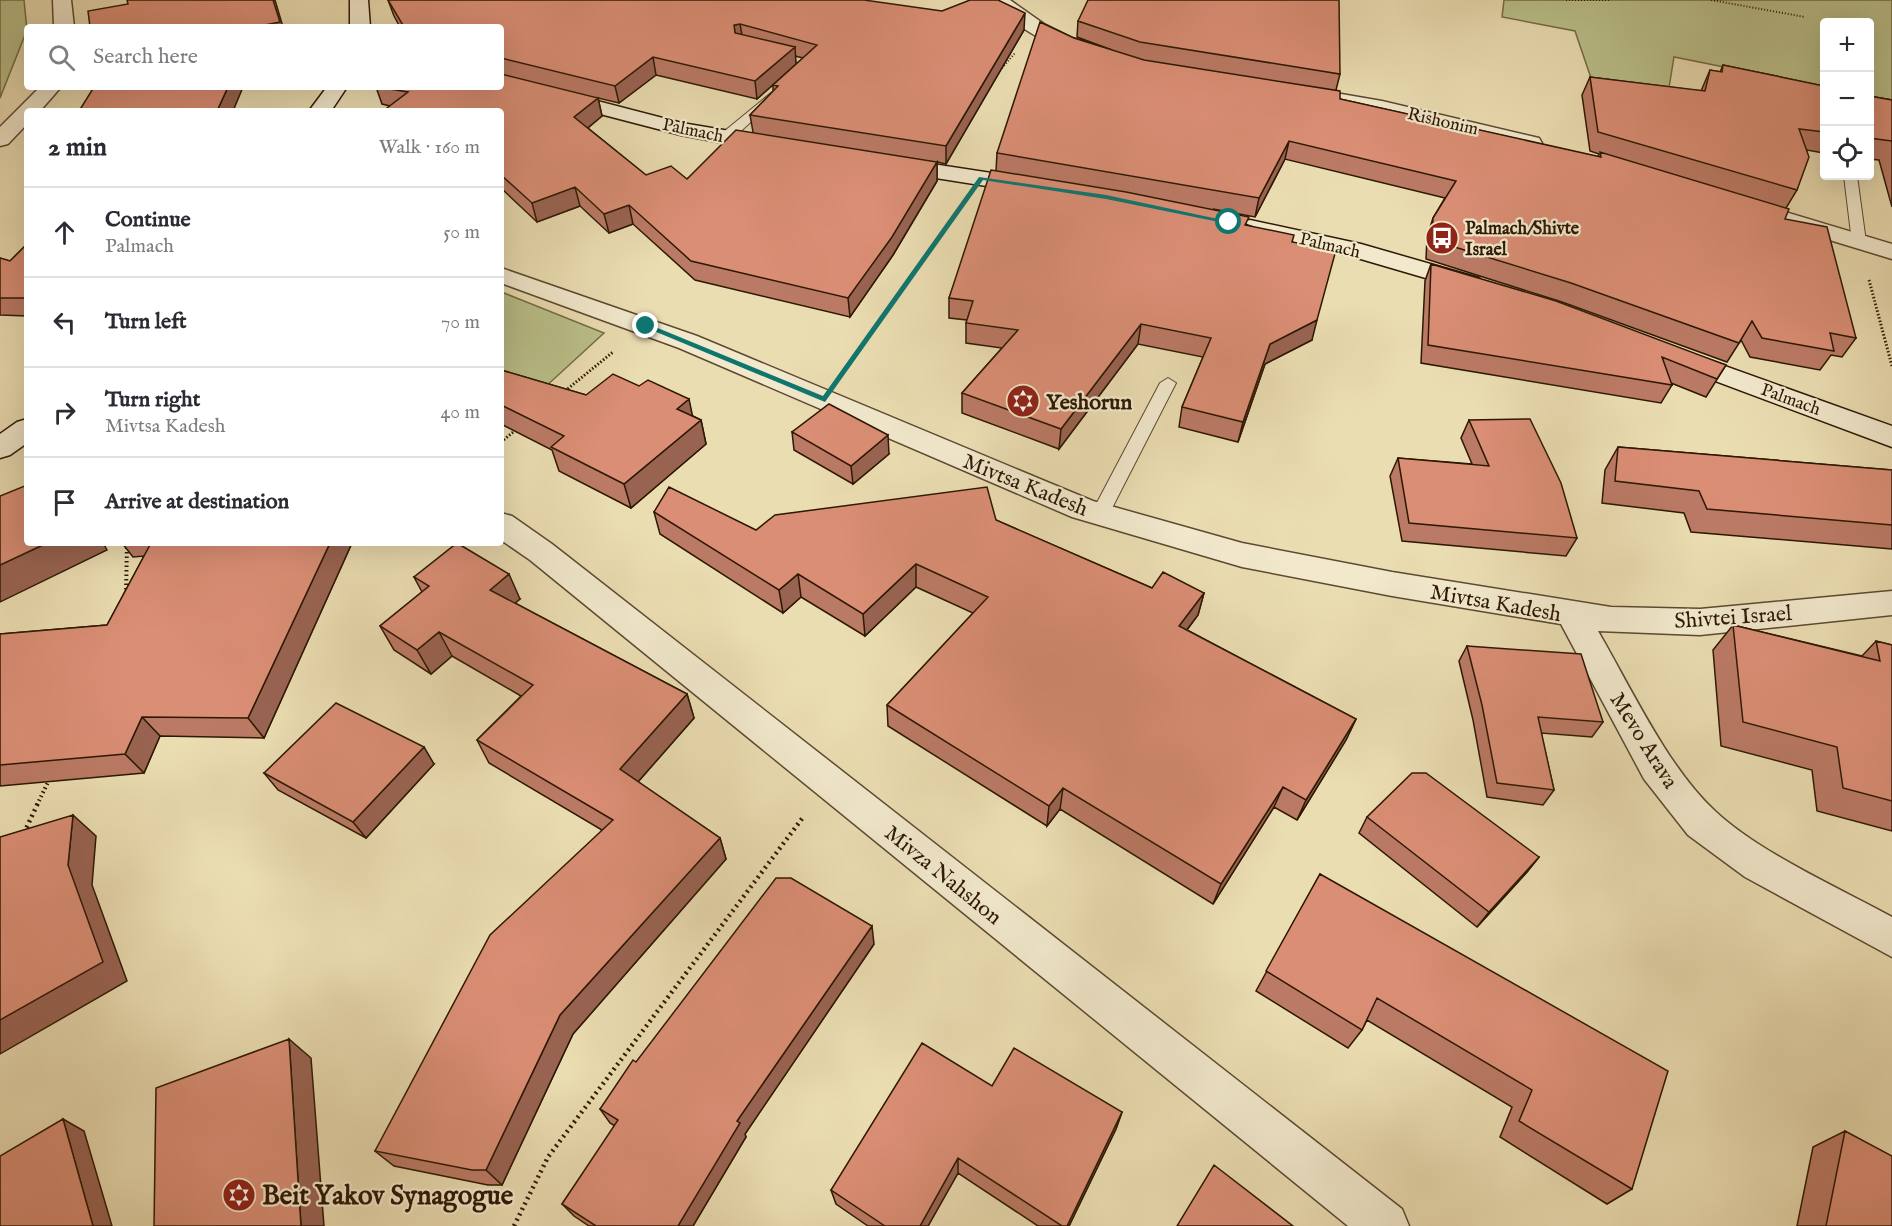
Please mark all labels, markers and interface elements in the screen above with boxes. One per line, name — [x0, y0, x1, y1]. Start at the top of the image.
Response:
map controls — [1820, 18, 1874, 180]
button: + — [1820, 18, 1874, 72]
search box — [24, 24, 504, 90]
icon: search — [45, 41, 78, 74]
text: Search here — [93, 43, 198, 71]
button: − — [1820, 72, 1874, 126]
street label: Rishonim — [1405, 103, 1481, 142]
street label: Palmach — [660, 114, 726, 149]
button: locate — [1820, 126, 1874, 180]
text: 2 min — [48, 131, 107, 164]
text: Walk · 160 m — [379, 135, 480, 160]
text: Continue — [105, 206, 191, 234]
route start — [1215, 208, 1241, 234]
icon: ahead — [48, 216, 81, 249]
place label: Palmach/Shivte Israel — [1465, 218, 1580, 262]
text: 50 m — [443, 220, 480, 245]
bus stop icon: Palmach/Shivte Israel — [1424, 220, 1460, 256]
street label: Palmach — [1297, 228, 1363, 265]
text: Palmach — [105, 234, 174, 259]
icon: left — [48, 306, 81, 339]
text: Turn left — [105, 308, 187, 336]
text: 70 m — [441, 310, 480, 335]
route end — [632, 312, 658, 338]
street label: Palmach — [1757, 379, 1824, 422]
synagogue icon: Yeshorun — [1005, 383, 1041, 419]
text: Turn right — [105, 386, 200, 414]
place label: Yeshorun — [1046, 389, 1132, 417]
icon: right — [48, 396, 81, 429]
text: 40 m — [441, 400, 480, 425]
text: Mivtsa Kadesh — [105, 414, 225, 439]
street label: Mivtsa Kadesh — [959, 448, 1092, 524]
icon: arrive — [48, 486, 81, 519]
text: Arrive at destination — [105, 488, 289, 516]
street label: Mivtsa Kadesh — [1428, 579, 1564, 629]
street label: Shivtei Israel — [1673, 600, 1793, 636]
street label: Mevo Arava — [1603, 688, 1684, 795]
street label: Mivza Nahshon — [878, 820, 1007, 932]
synagogue icon: Beit Yakov Synagogue — [221, 1177, 257, 1213]
place label: Beit Yakov Synagogue — [262, 1180, 514, 1214]

